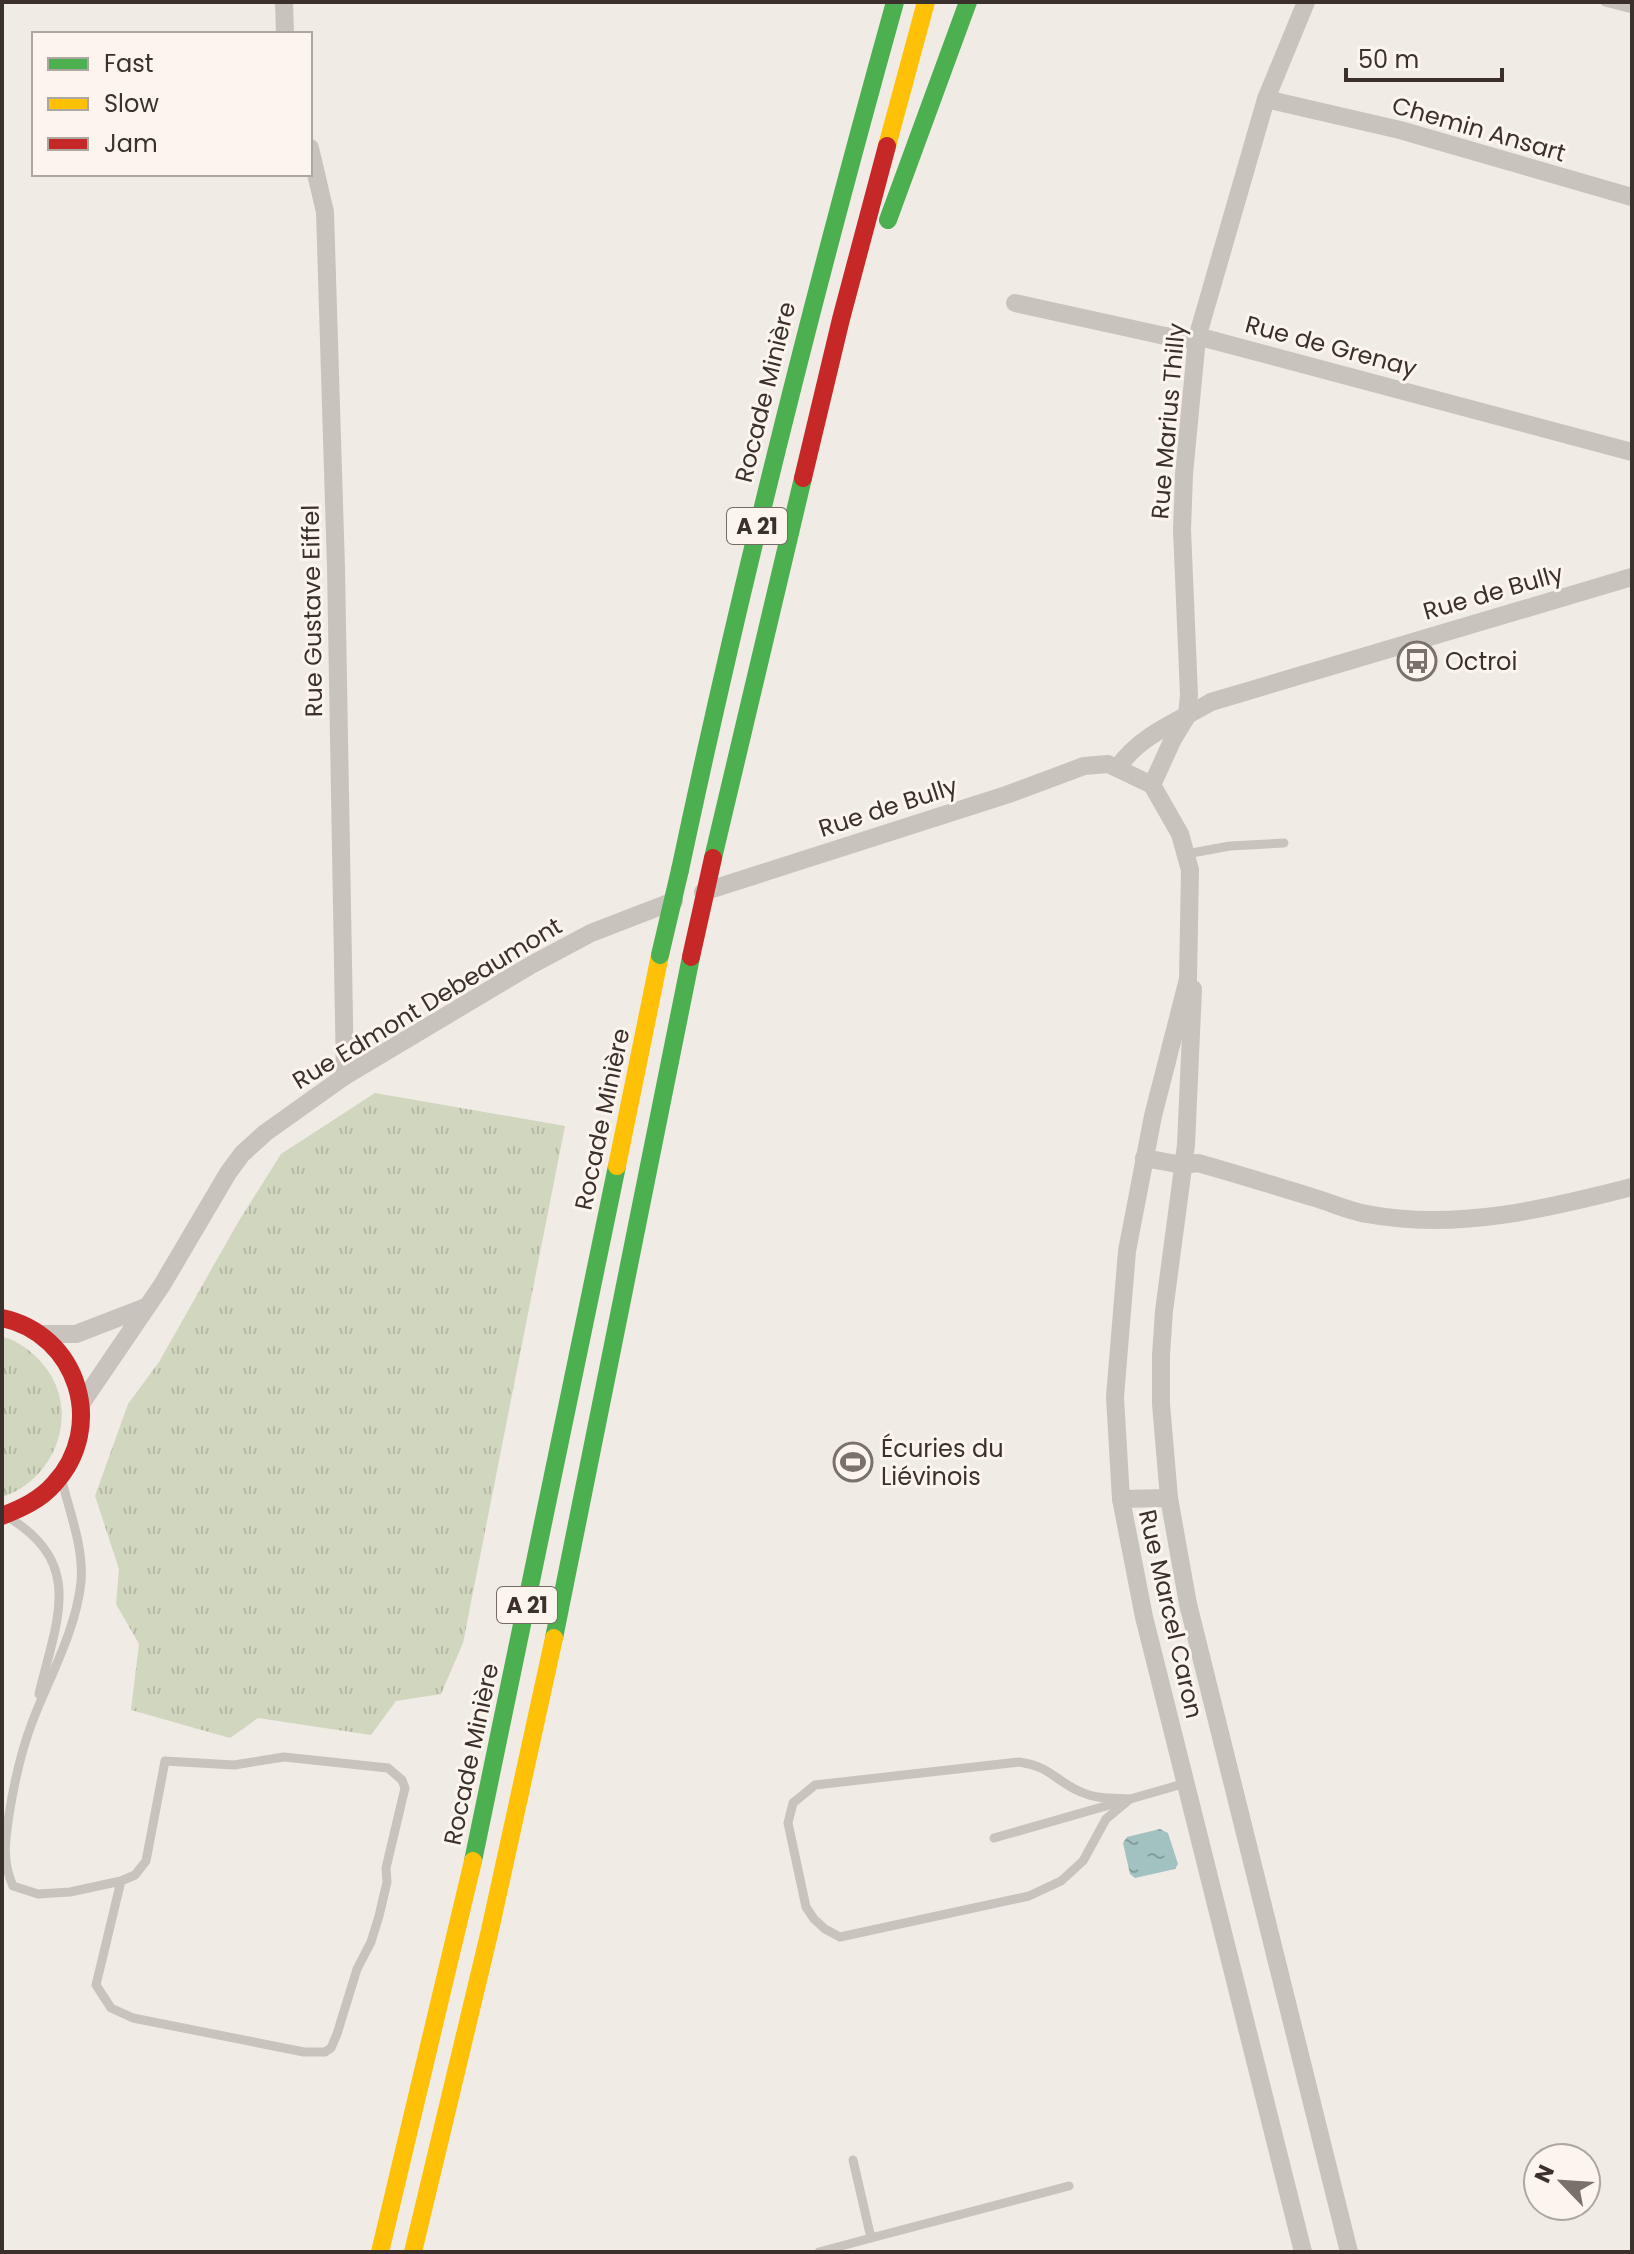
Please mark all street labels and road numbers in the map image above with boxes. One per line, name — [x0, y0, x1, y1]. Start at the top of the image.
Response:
street label: Chemin Ansart — [1388, 88, 1570, 170]
street label: Rocade Minière — [727, 298, 803, 486]
street label: Rue de Grenay — [1242, 307, 1421, 385]
street label: Rue Marius Thilly — [1143, 321, 1193, 520]
street label: Rue Gustave Eiffel — [294, 505, 330, 717]
road number: A 21 — [727, 508, 787, 544]
street label: Rue de Bully — [1419, 556, 1567, 628]
street label: Rue de Bully — [814, 769, 962, 845]
street label: Rue Edmont Debeaumont — [286, 909, 568, 1097]
street label: Rocade Minière — [567, 1025, 637, 1213]
street label: Rue Marcel Caron — [1131, 1506, 1211, 1722]
road number: A 21 — [497, 1587, 557, 1623]
street label: Rocade Minière — [436, 1660, 506, 1848]

